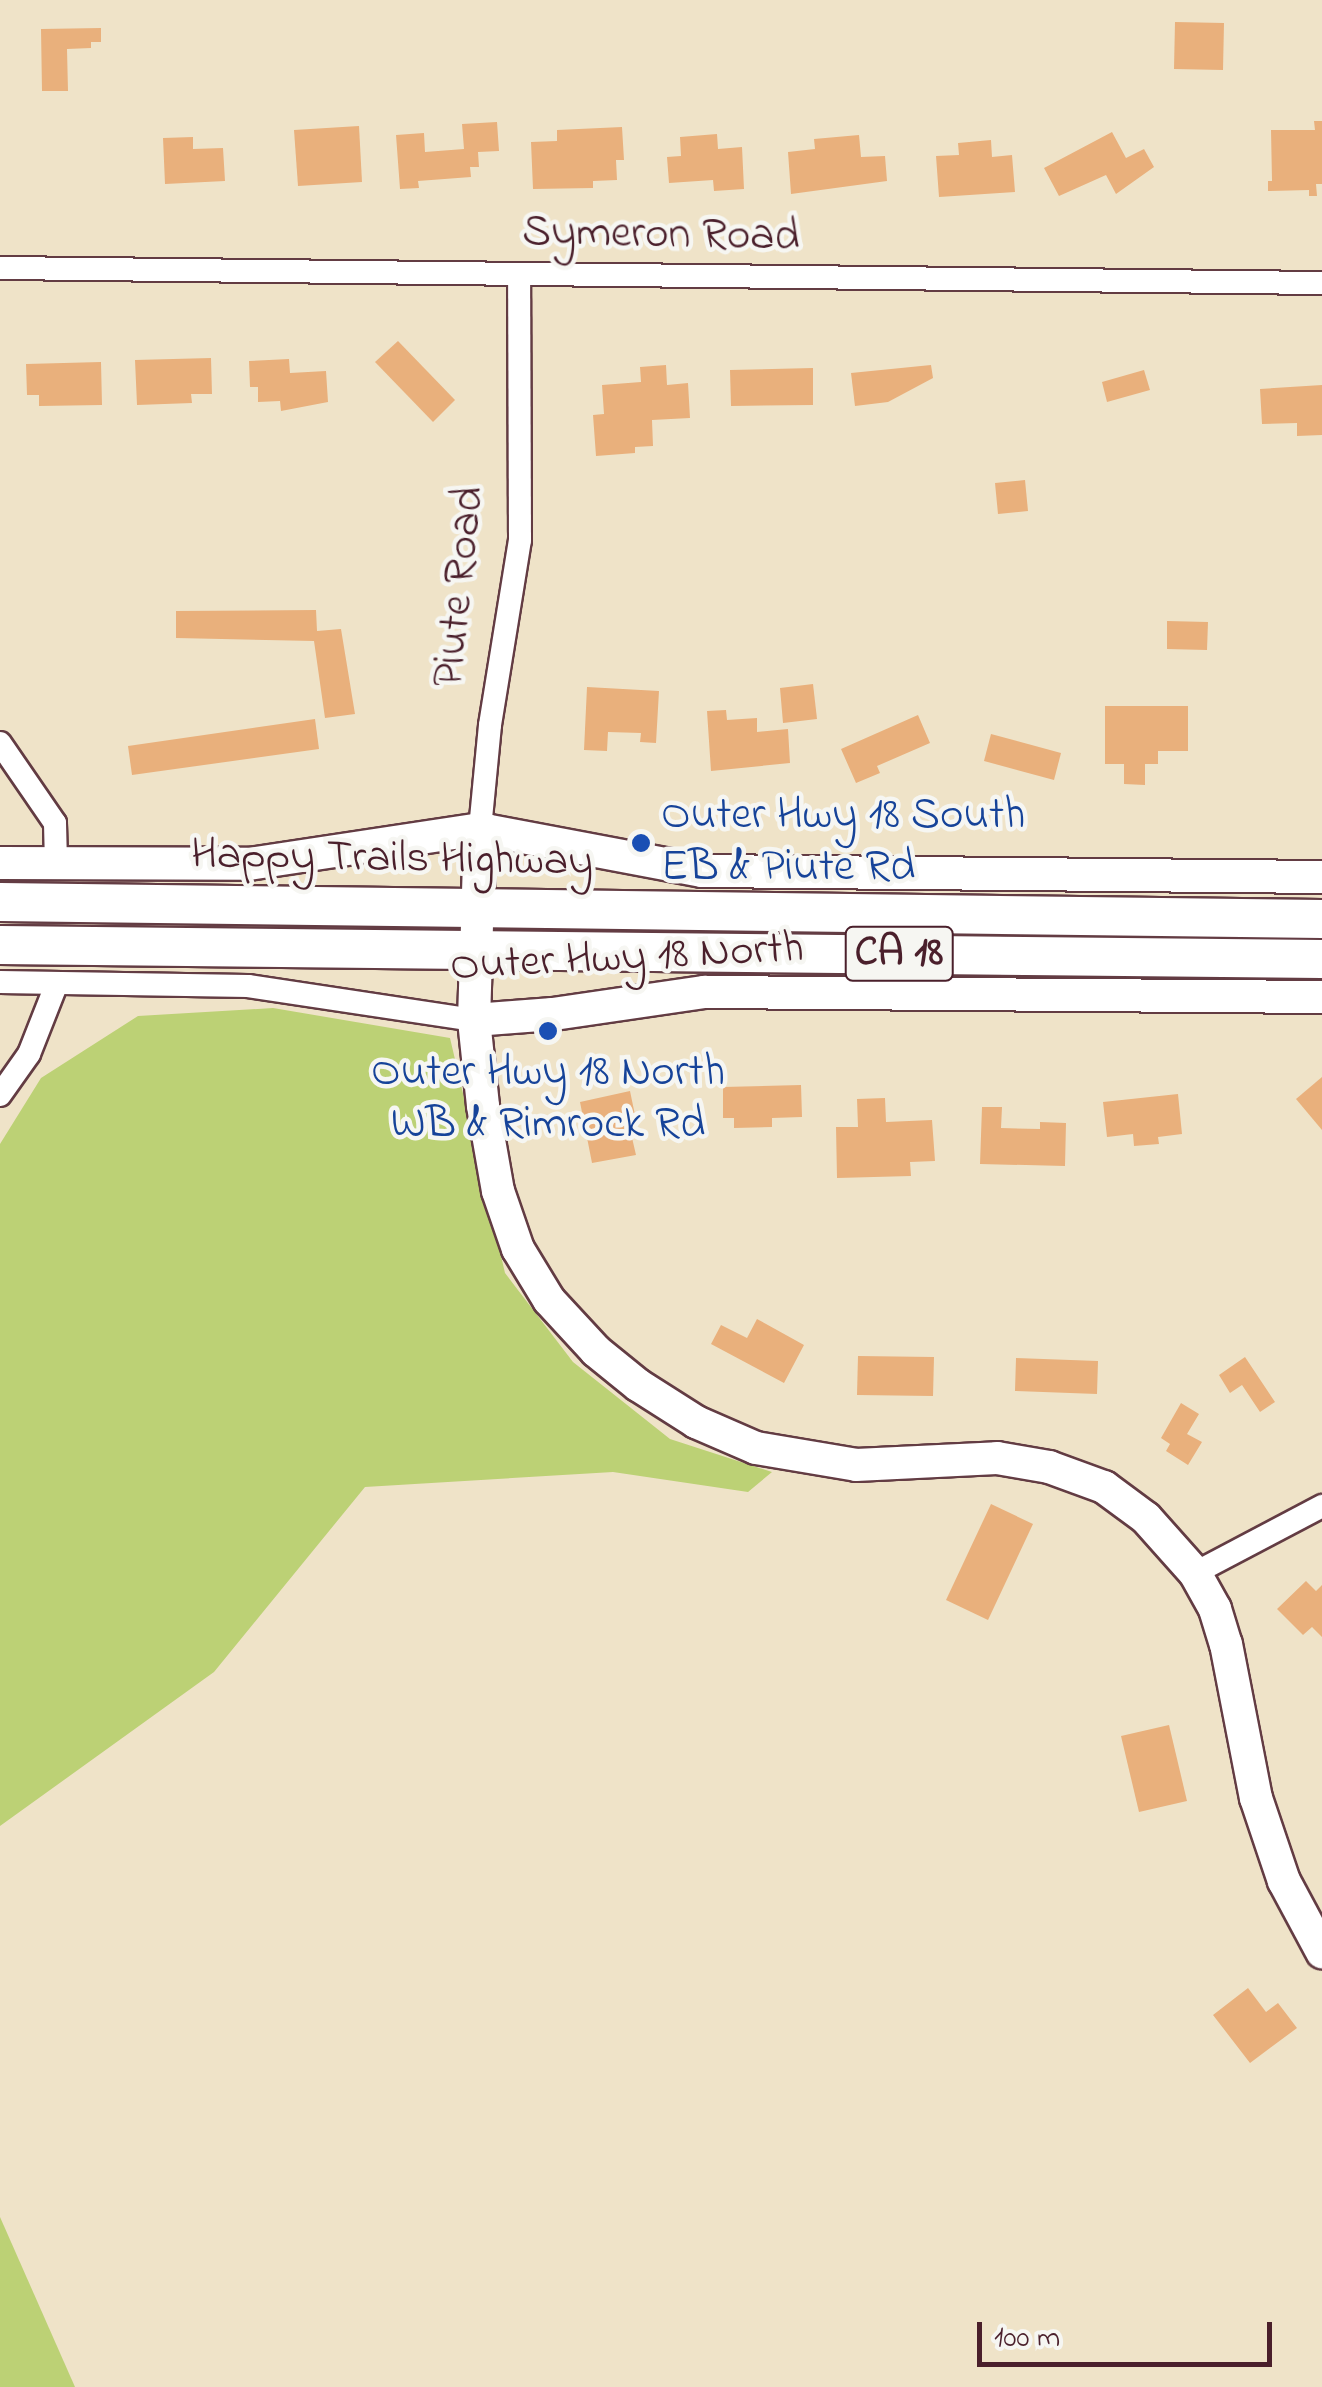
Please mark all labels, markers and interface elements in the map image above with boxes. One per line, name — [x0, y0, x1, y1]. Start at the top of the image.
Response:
street label: Symeron Road — [522, 207, 800, 265]
street label: Piute Road — [424, 484, 498, 690]
place label: Outer Hwy 18 South EB & Piute Rd — [661, 790, 1025, 896]
street label: Happy Trails Highway — [190, 829, 594, 891]
marker: Outer Hwy 18 South EB & Piute Rd — [630, 832, 652, 854]
road number: CA 18 — [844, 917, 954, 991]
street label: Outer Hwy 18 North — [449, 923, 805, 995]
marker: Outer Hwy 18 North WB & Rimrock Rd — [537, 1020, 559, 1042]
place label: Outer Hwy 18 North WB & Rimrock Rd — [371, 1047, 725, 1153]
scale bar — [982, 2302, 1277, 2364]
text: 100 m — [994, 2317, 1060, 2361]

